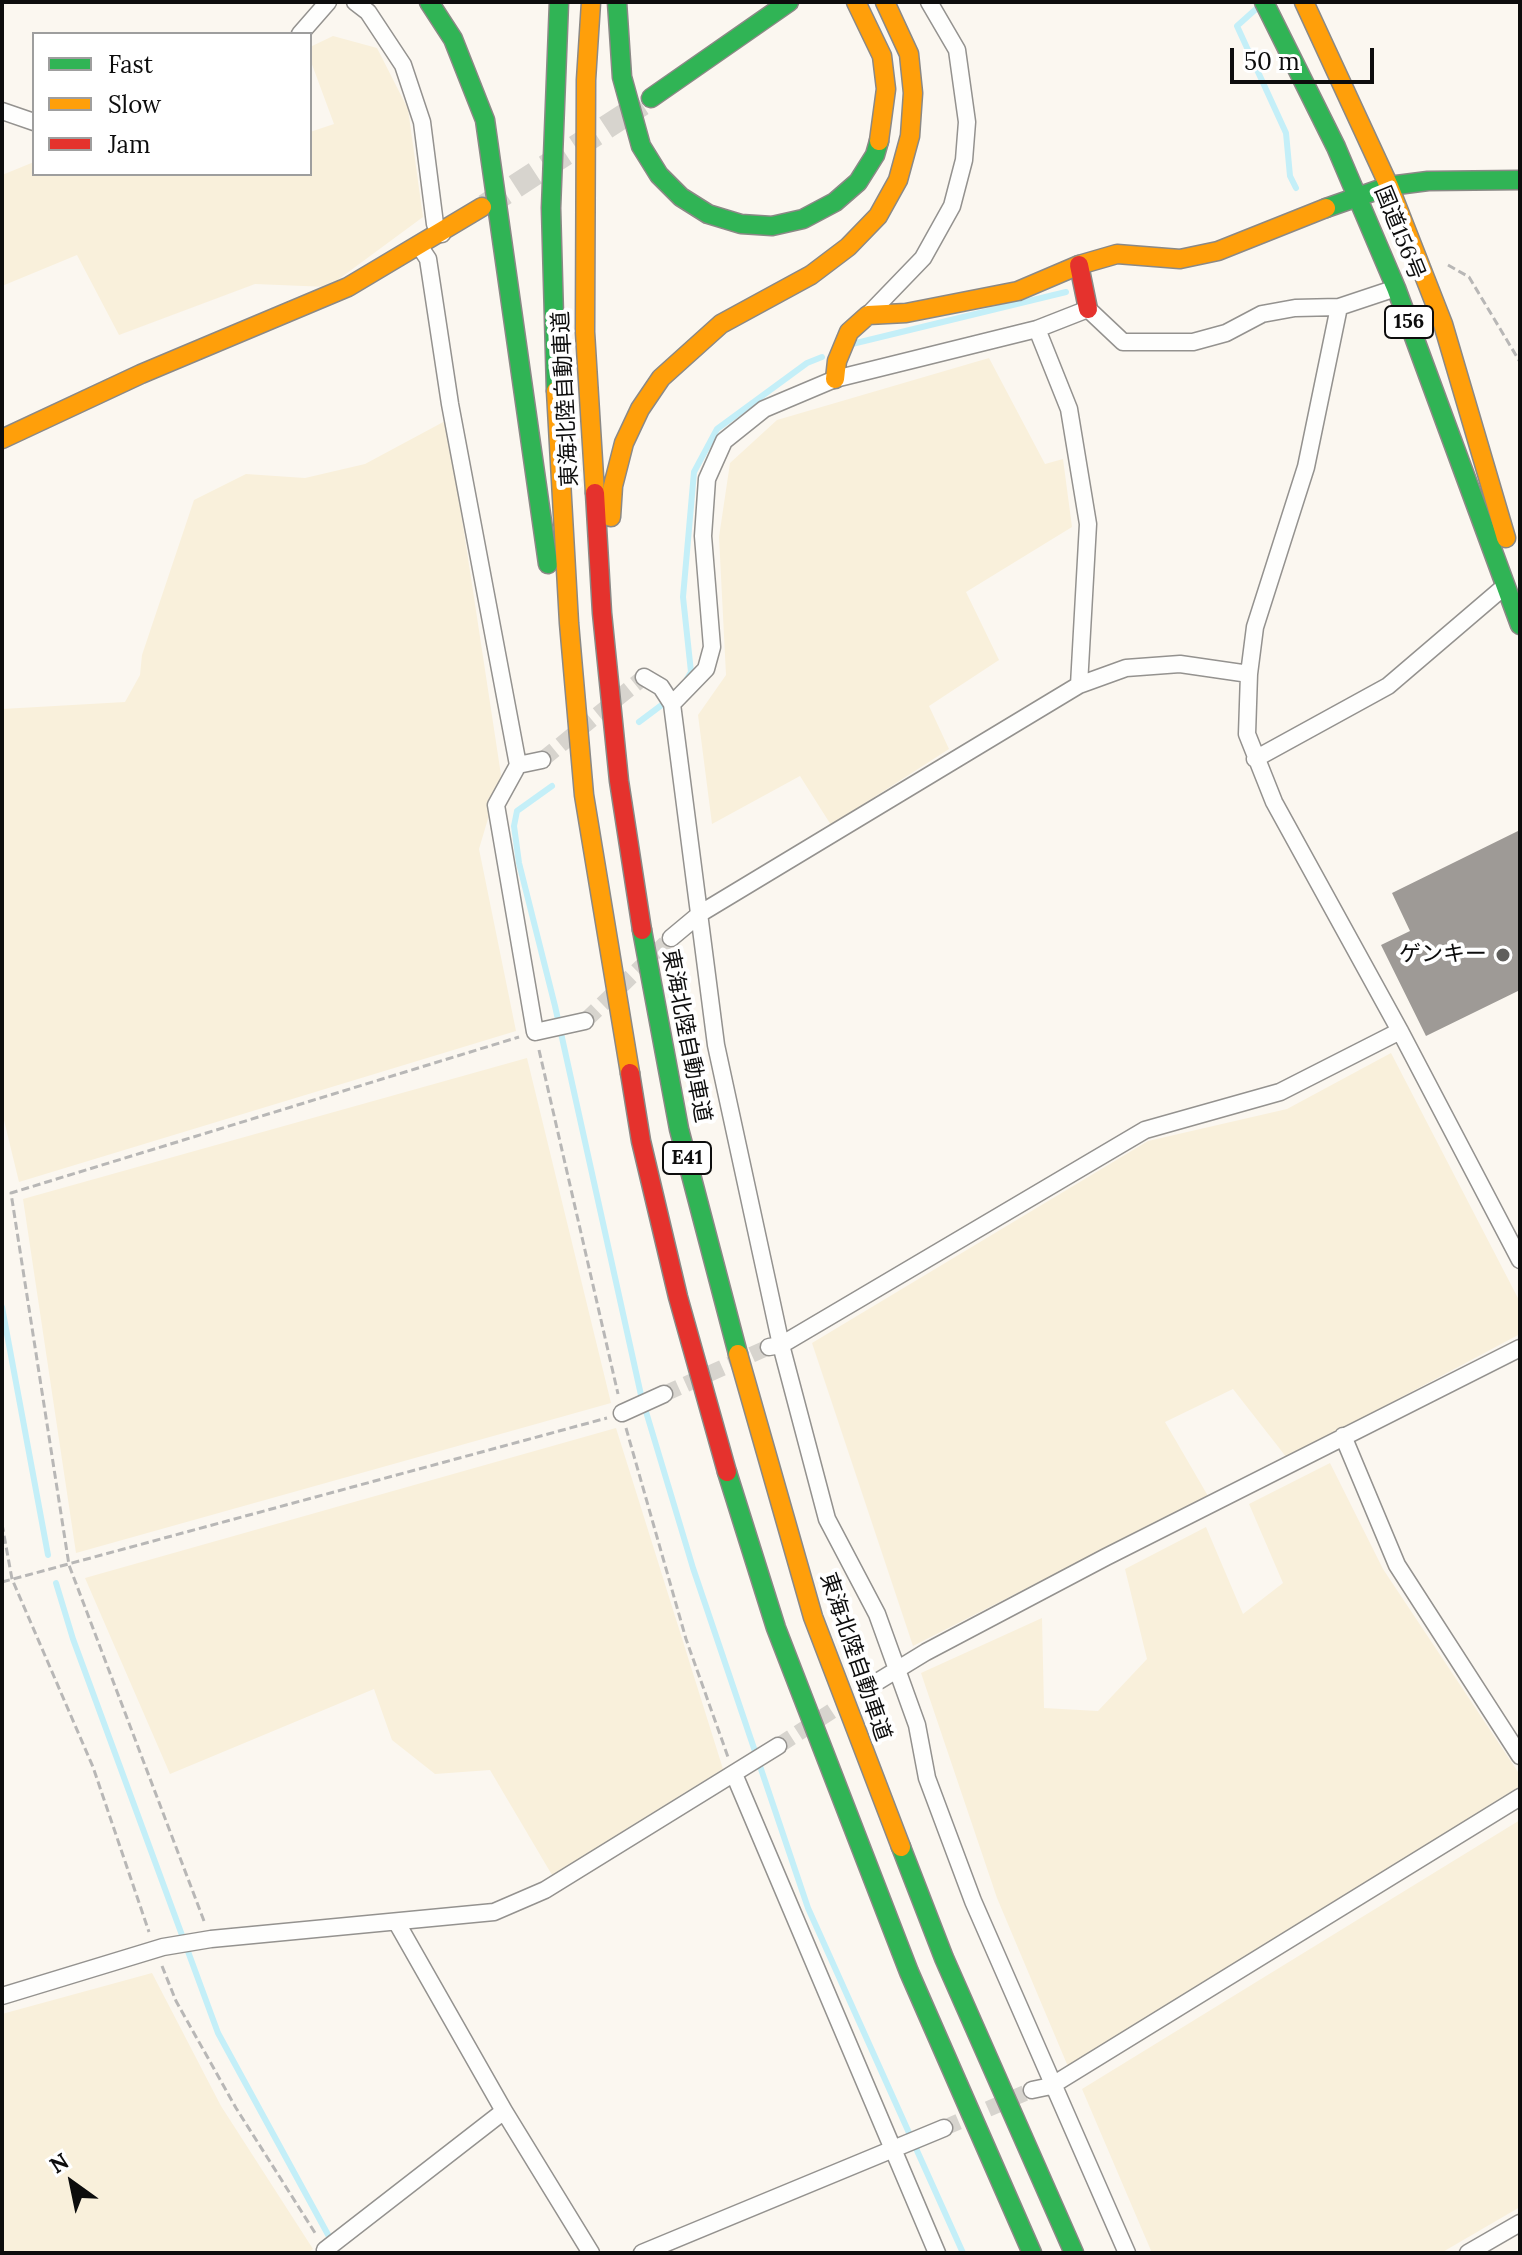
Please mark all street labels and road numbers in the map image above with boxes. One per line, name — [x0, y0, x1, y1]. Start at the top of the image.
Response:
street label: 国道156号 — [1368, 182, 1430, 284]
road number: 156 — [1385, 306, 1433, 338]
street label: 東海北陸自動車道 — [548, 310, 584, 488]
street label: 東海北陸自動車道 — [656, 947, 716, 1125]
road number: E41 — [663, 1142, 711, 1174]
street label: 東海北陸自動車道 — [814, 1569, 896, 1745]

